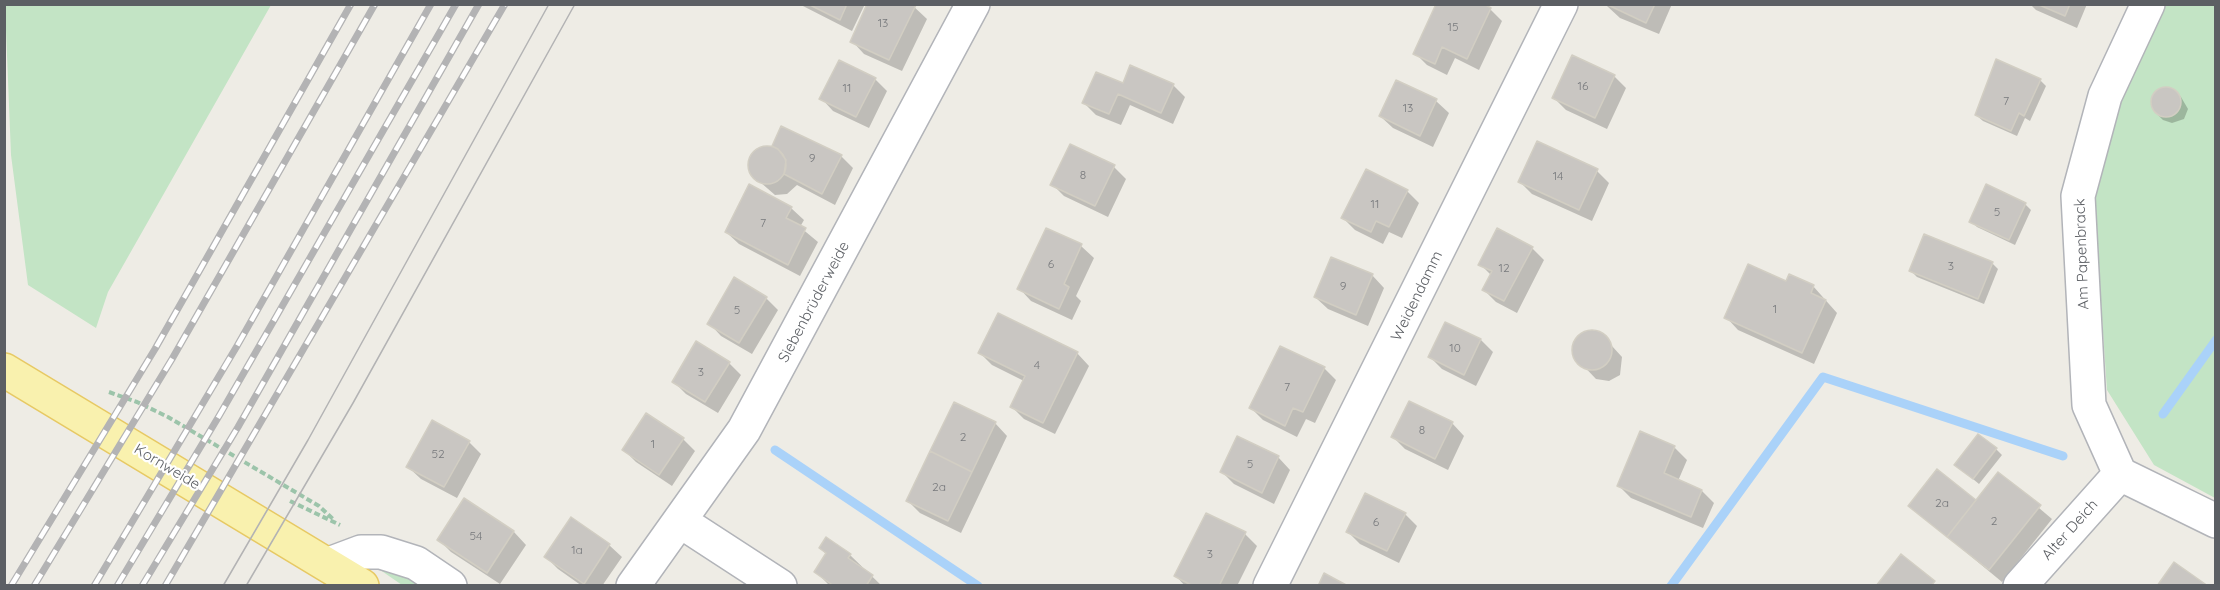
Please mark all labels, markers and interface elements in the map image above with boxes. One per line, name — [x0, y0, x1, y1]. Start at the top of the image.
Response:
house number: 13 — [878, 16, 888, 30]
house number: 15 — [1448, 20, 1458, 34]
house number: 16 — [1578, 79, 1588, 93]
house number: 11 — [843, 81, 851, 95]
house number: 7 — [2003, 94, 2009, 108]
house number: 13 — [1403, 101, 1413, 115]
house number: 9 — [809, 151, 815, 165]
house number: 8 — [1080, 168, 1086, 182]
house number: 14 — [1553, 169, 1563, 183]
house number: 11 — [1371, 197, 1379, 211]
street label: Am Papenbrack — [2071, 198, 2093, 310]
house number: 5 — [1994, 205, 2000, 219]
house number: 7 — [760, 216, 766, 230]
street label: Siebenbrüderweide — [775, 238, 853, 366]
street label: Weidendamm — [1387, 248, 1447, 344]
house number: 6 — [1048, 257, 1054, 271]
house number: 3 — [1948, 259, 1954, 273]
house number: 12 — [1498, 261, 1510, 275]
house number: 9 — [1340, 279, 1346, 293]
house number: 1 — [1773, 302, 1777, 316]
house number: 5 — [734, 303, 740, 317]
house number: 10 — [1449, 341, 1461, 355]
house number: 4 — [1034, 358, 1040, 372]
house number: 3 — [698, 365, 704, 379]
house number: 7 — [1284, 380, 1290, 394]
house number: 8 — [1419, 423, 1425, 437]
house number: 2 — [960, 430, 966, 444]
house number: 1 — [651, 437, 655, 451]
street label: Kornweide — [131, 440, 203, 494]
house number: 52 — [431, 447, 445, 461]
house number: 5 — [1247, 457, 1253, 471]
house number: 2a — [932, 480, 946, 494]
house number: 2a — [1935, 496, 1949, 510]
street label: Alter Deich — [2038, 496, 2102, 564]
house number: 2 — [1991, 514, 1997, 528]
house number: 6 — [1373, 515, 1379, 529]
house number: 54 — [470, 529, 482, 543]
house number: 1a — [571, 543, 583, 557]
house number: 3 — [1207, 547, 1213, 561]

